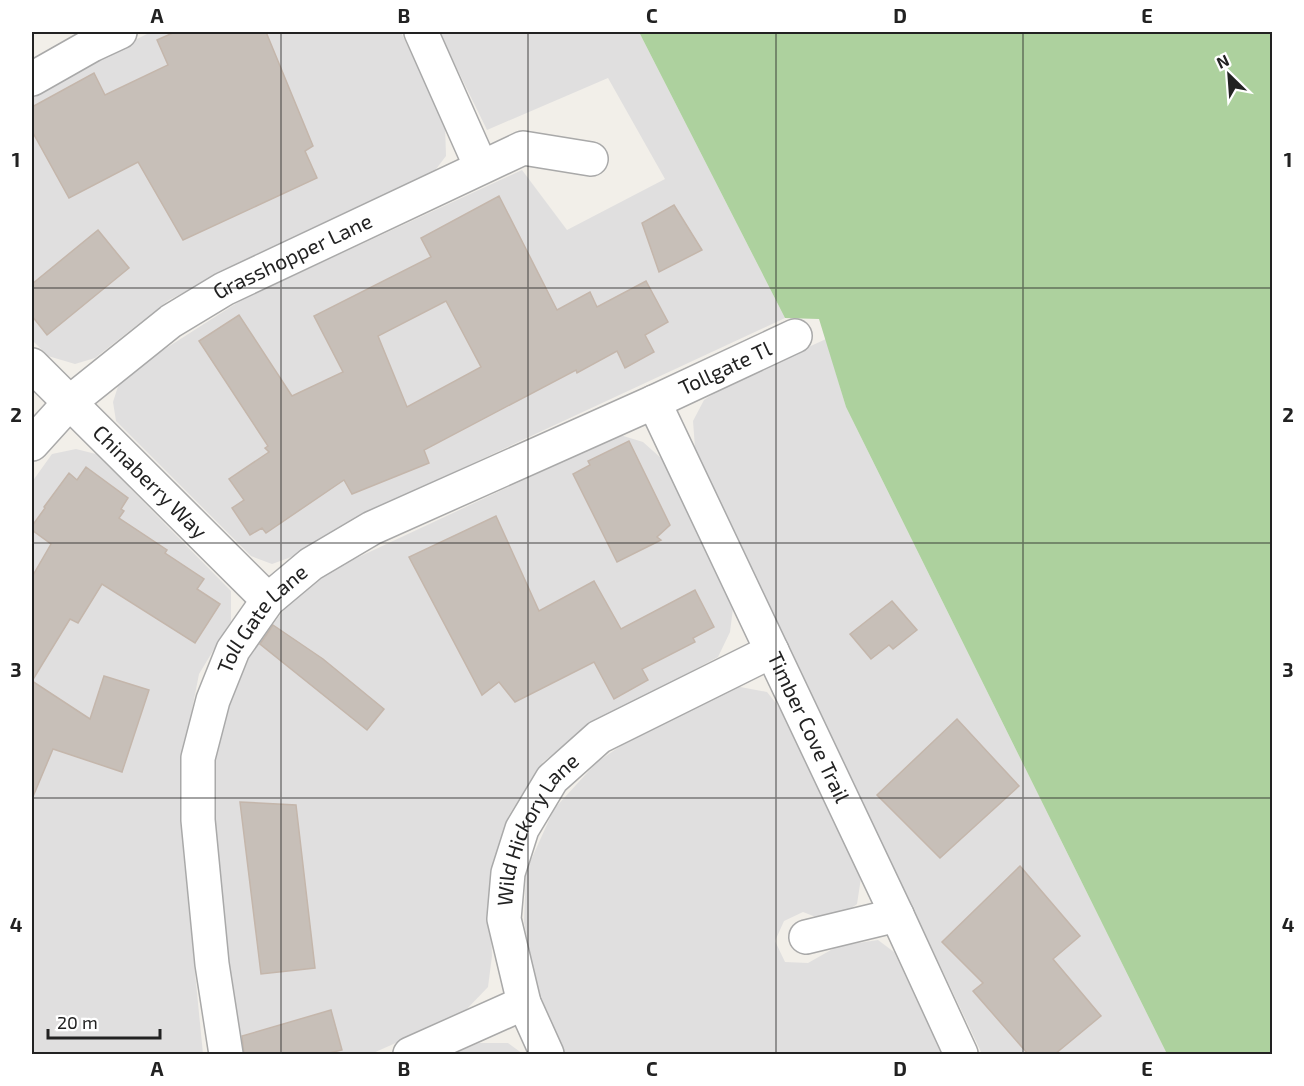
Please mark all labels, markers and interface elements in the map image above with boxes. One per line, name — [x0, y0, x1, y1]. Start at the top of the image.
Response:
text: A — [150, 3, 164, 27]
text: B — [398, 3, 410, 27]
text: C — [646, 3, 658, 27]
text: D — [893, 3, 907, 27]
text: E — [1141, 3, 1153, 27]
north arrow — [1199, 45, 1259, 105]
text: N — [1213, 50, 1232, 72]
text: 1 — [12, 147, 20, 171]
text: 1 — [1284, 147, 1292, 171]
street label: Grasshopper Lane — [208, 207, 376, 304]
street label: Tollgate Tl — [674, 335, 776, 400]
text: 2 — [10, 402, 22, 426]
text: 2 — [1282, 402, 1294, 426]
street label: Chinaberry Way — [89, 419, 213, 543]
street label: Toll Gate Lane — [211, 558, 312, 676]
street label: Timber Cove Trail — [763, 647, 856, 807]
text: 3 — [10, 657, 22, 681]
text: 3 — [1282, 657, 1294, 681]
street label: Wild Hickory Lane — [491, 747, 583, 907]
text: 4 — [10, 912, 23, 936]
text: 4 — [1282, 912, 1295, 936]
scale bar — [48, 1002, 160, 1040]
text: 20 m — [57, 1011, 98, 1033]
text: A — [150, 1056, 164, 1080]
text: B — [398, 1056, 410, 1080]
text: C — [646, 1056, 658, 1080]
text: D — [893, 1056, 907, 1080]
text: E — [1141, 1056, 1153, 1080]

